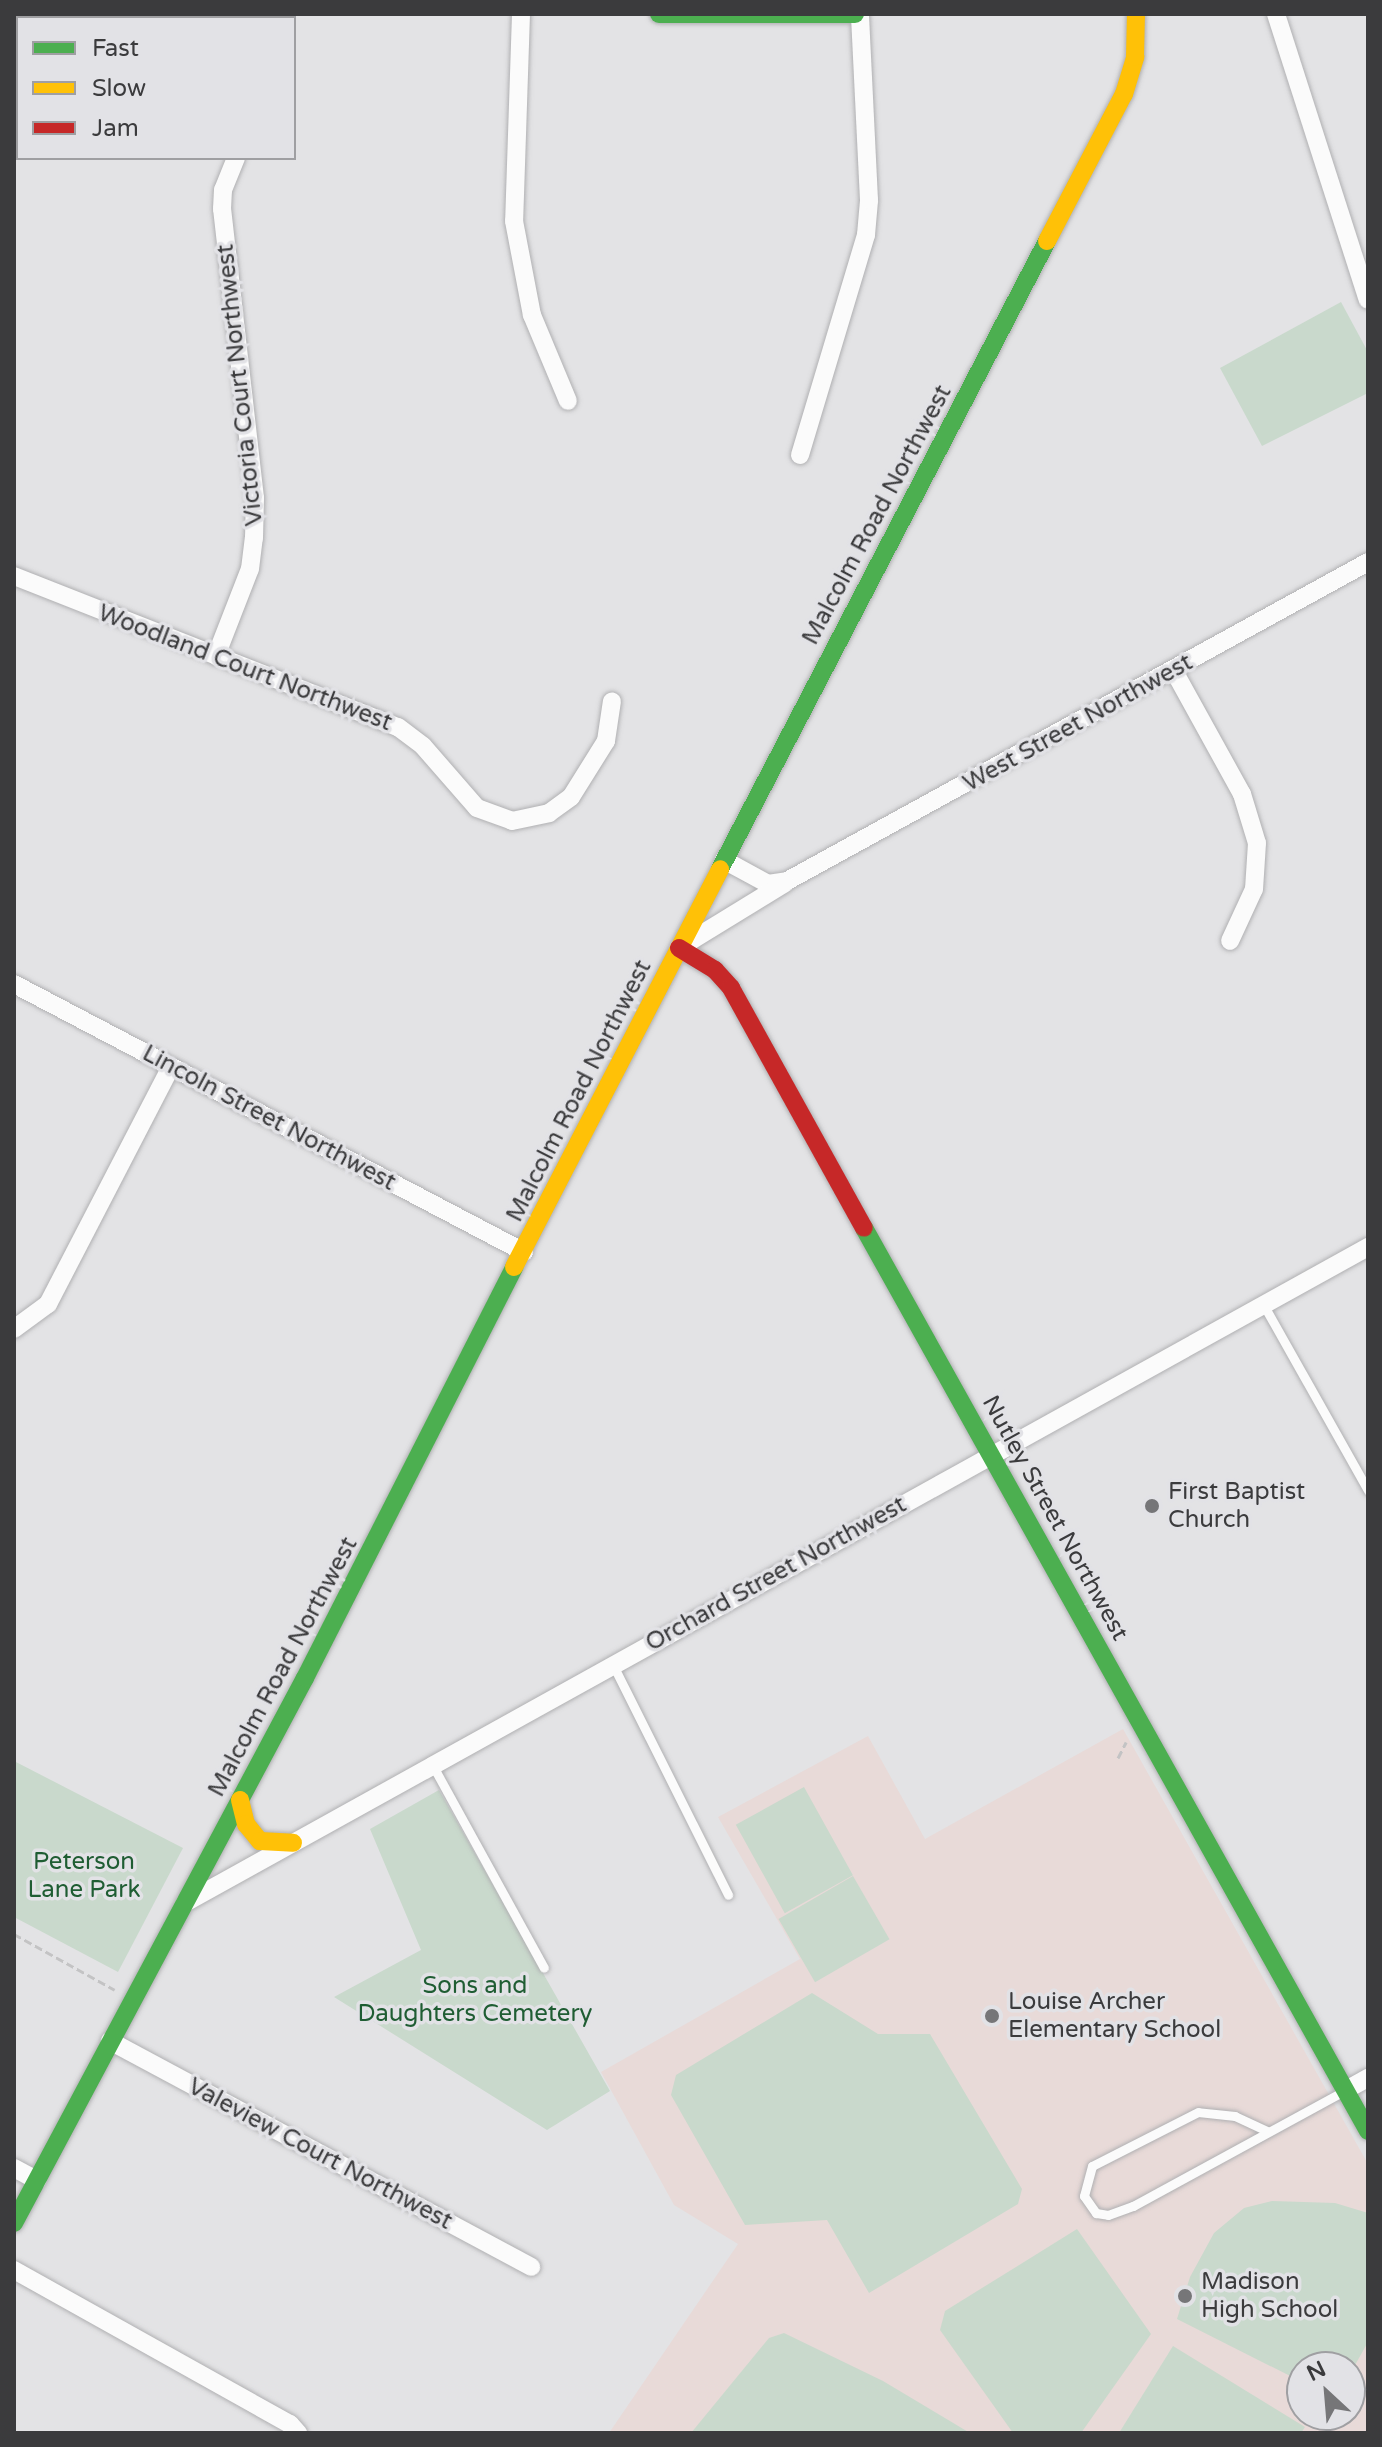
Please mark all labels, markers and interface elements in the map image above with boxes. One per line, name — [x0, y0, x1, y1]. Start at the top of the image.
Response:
legend — [16, 16, 296, 160]
text: Fast — [92, 34, 139, 63]
text: Slow — [92, 74, 146, 103]
text: Jam — [92, 114, 139, 143]
street label: Victoria Court Northwest — [211, 243, 269, 527]
street label: Malcolm Road Northwest — [796, 380, 958, 650]
street label: Woodland Court Northwest — [94, 599, 396, 737]
street label: West Street Northwest — [958, 648, 1198, 798]
street label: Malcolm Road Northwest — [500, 955, 658, 1227]
street label: Lincoln Street Northwest — [137, 1039, 401, 1197]
street label: Nutley Street Northwest — [976, 1391, 1134, 1645]
place label: First Baptist Church — [1168, 1478, 1305, 1534]
street label: Orchard Street Northwest — [641, 1490, 911, 1658]
marker: First Baptist Church — [1143, 1497, 1161, 1515]
street label: Malcolm Road Northwest — [202, 1532, 364, 1802]
park label: Peterson Lane Park — [27, 1848, 141, 1904]
park label: Sons and Daughters Cemetery — [358, 1972, 592, 2028]
place label: Louise Archer Elementary School — [1008, 1988, 1221, 2044]
marker: Louise Archer Elementary School — [983, 2007, 1001, 2025]
street label: Valeview Court Northwest — [183, 2072, 457, 2236]
place label: Madison High School — [1201, 2268, 1338, 2324]
marker: Madison High School — [1176, 2287, 1194, 2305]
north arrow — [1286, 2351, 1366, 2431]
text: N — [1303, 2356, 1330, 2387]

